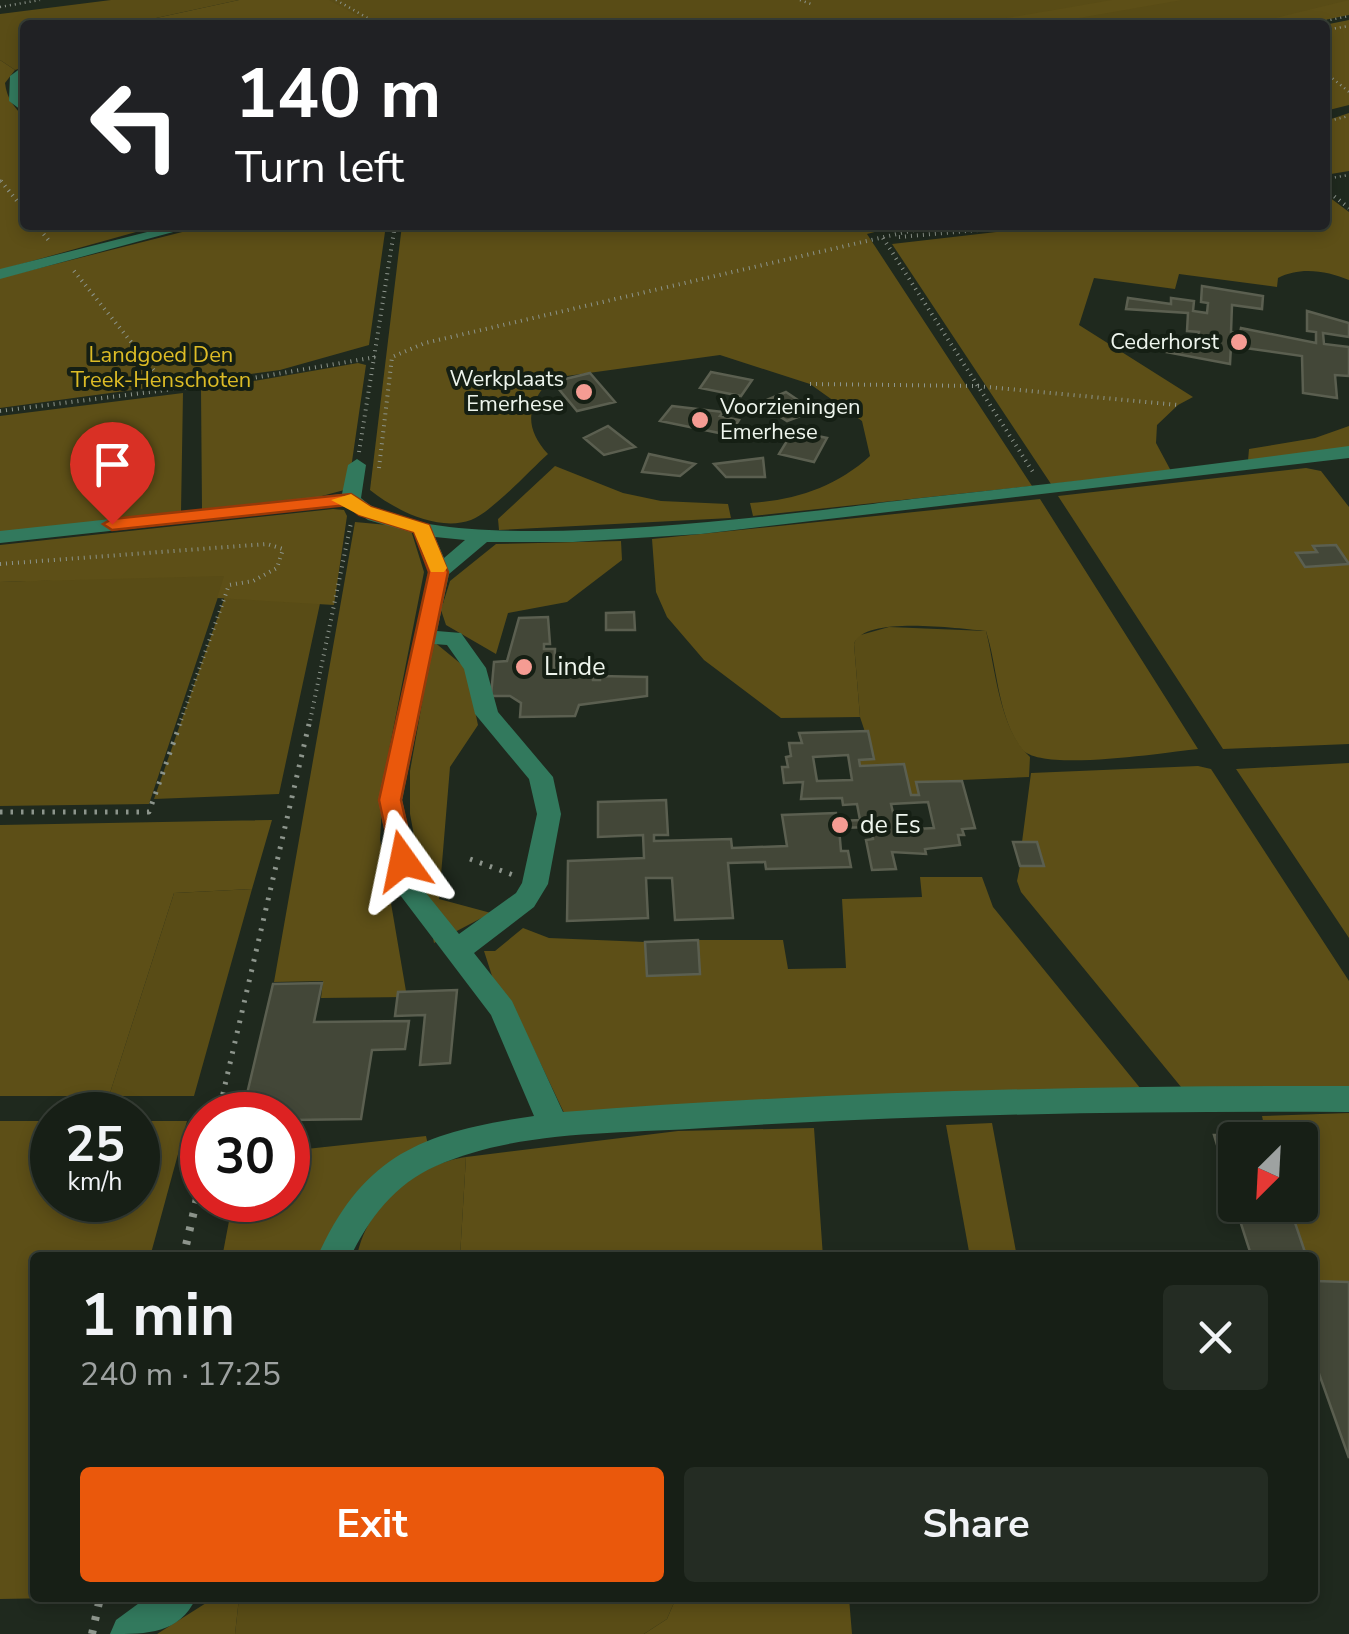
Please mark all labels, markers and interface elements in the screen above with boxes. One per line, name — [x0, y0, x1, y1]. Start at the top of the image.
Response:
text: 140 m — [235, 46, 441, 142]
icon: left — [70, 60, 200, 190]
text: Turn left — [235, 137, 404, 198]
place label: Cederhorst — [1110, 327, 1219, 357]
marker: Cederhorst — [1228, 331, 1250, 353]
park label: Landgoed Den Treek-Henschoten — [71, 340, 251, 395]
place label: Werkplaats Emerhese — [450, 364, 564, 419]
marker: Werkplaats Emerhese — [573, 381, 595, 403]
place label: Voorzieningen Emerhese — [719, 392, 860, 447]
marker: Voorzieningen Emerhese — [689, 409, 711, 431]
pin — [70, 422, 155, 525]
icon: arrive — [85, 437, 140, 492]
place label: Linde — [544, 650, 605, 684]
marker: Linde — [513, 656, 535, 678]
place label: de Es — [860, 808, 921, 842]
position arrow — [351, 809, 455, 913]
marker: de Es — [829, 814, 851, 836]
speed limit sign: 30 — [180, 1092, 310, 1222]
text: 25 — [65, 1110, 125, 1179]
north arrow — [1218, 1122, 1318, 1222]
map controls — [1218, 1122, 1318, 1222]
text: km/h — [67, 1165, 123, 1199]
text: 1 min — [80, 1274, 235, 1356]
button: close — [1163, 1285, 1268, 1390]
text: 240 m · 17:25 — [80, 1353, 281, 1396]
button: Exit — [80, 1467, 664, 1582]
button: Share — [684, 1467, 1268, 1582]

